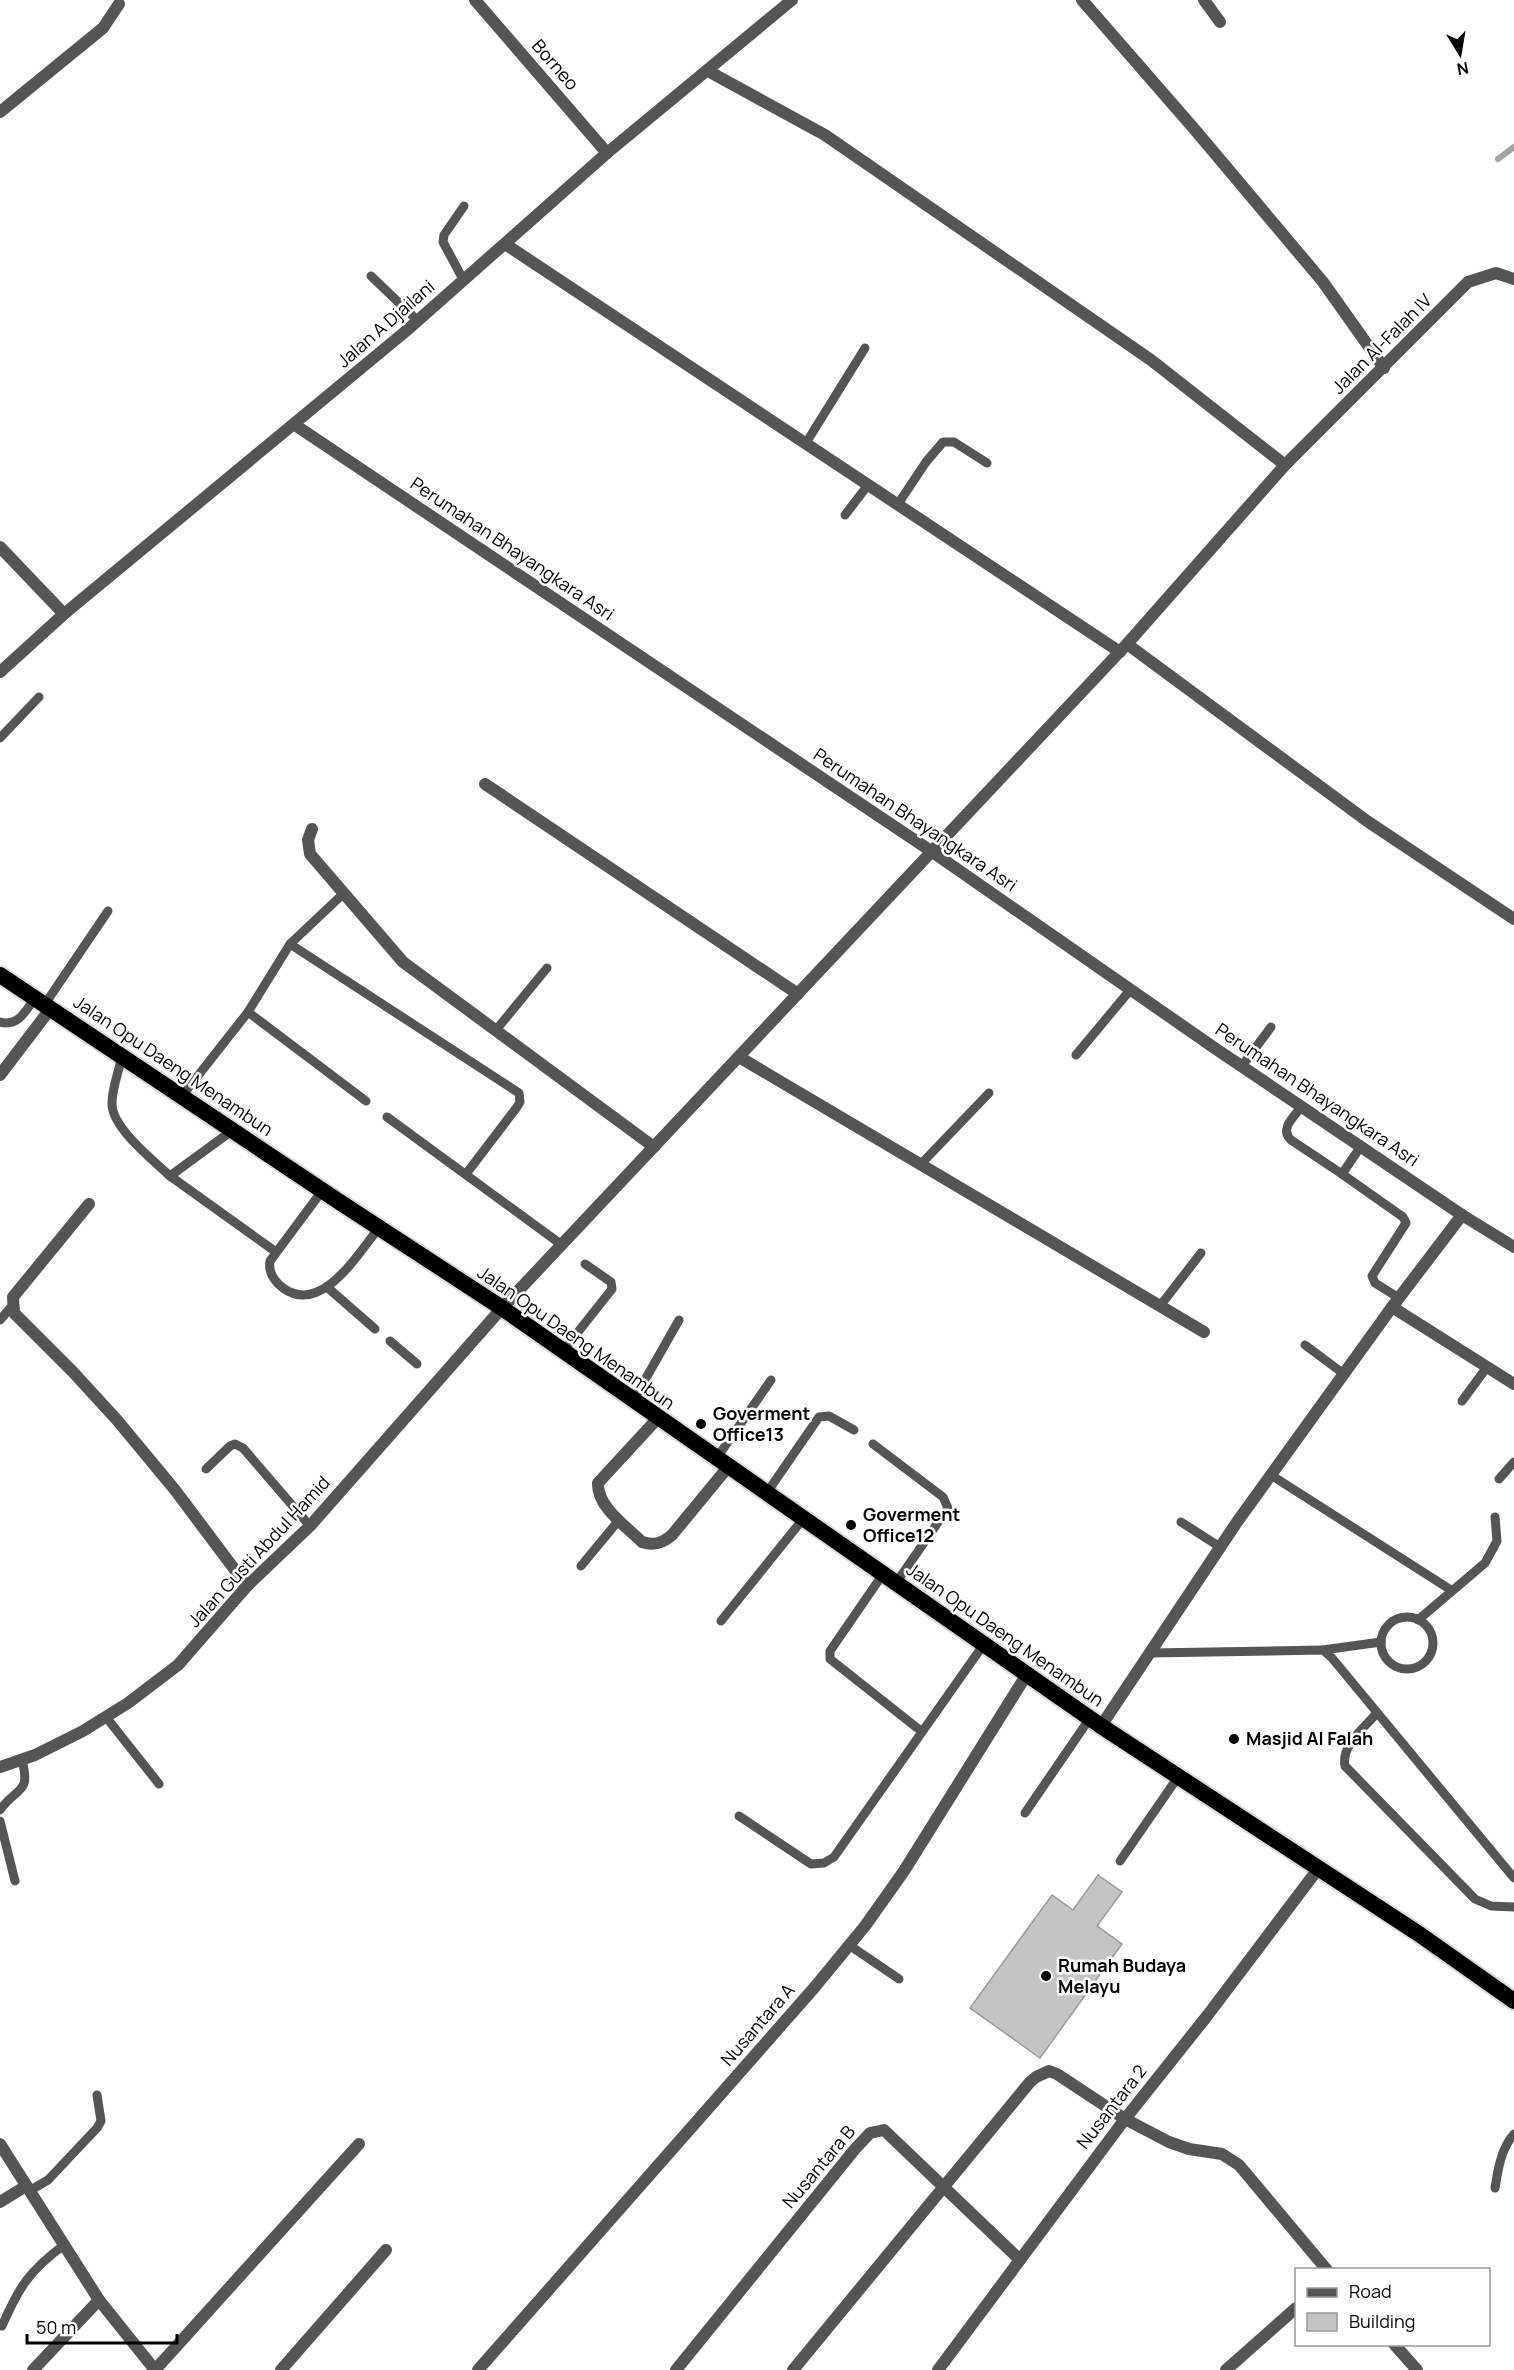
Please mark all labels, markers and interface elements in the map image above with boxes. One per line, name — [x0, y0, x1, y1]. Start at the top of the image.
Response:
north arrow — [1430, 24, 1490, 84]
street label: Borneo — [527, 34, 584, 95]
text: N — [1455, 57, 1471, 81]
street label: Jalan A Djailani — [332, 274, 439, 372]
street label: Jalan Al-Falah IV — [1326, 288, 1437, 399]
street label: Perumahan Bhayangkara Asri — [406, 471, 619, 625]
street label: Perumahan Bhayangkara Asri — [809, 742, 1022, 896]
street label: Jalan Opu Daeng Menambun — [69, 989, 278, 1141]
street label: Perumahan Bhayangkara Asri — [1211, 1017, 1424, 1171]
street label: Jalan Opu Daeng Menambun — [473, 1260, 680, 1415]
place label: Goverment Office13 — [713, 1401, 810, 1446]
marker: Goverment Office13 — [694, 1417, 708, 1431]
street label: Jalan Gusti Abdul Hamid — [182, 1471, 335, 1632]
place label: Goverment Office12 — [863, 1502, 960, 1547]
marker: Goverment Office12 — [844, 1518, 858, 1532]
street label: Jalan Opu Daeng Menambun — [902, 1557, 1109, 1712]
place label: Masjid Al Falah — [1246, 1726, 1373, 1750]
marker: Masjid Al Falah — [1227, 1732, 1241, 1746]
place label: Rumah Budaya Melayu — [1058, 1953, 1186, 1998]
marker: Rumah Budaya Melayu — [1039, 1969, 1053, 1983]
street label: Nusantara A — [715, 1978, 800, 2071]
street label: Nusantara 2 — [1071, 2059, 1152, 2153]
street label: Nusantara B — [777, 2120, 860, 2213]
legend — [1295, 2268, 1490, 2346]
text: Road — [1349, 2279, 1392, 2303]
scale bar — [27, 2307, 177, 2345]
text: Building — [1349, 2309, 1415, 2333]
text: 50 m — [36, 2315, 76, 2339]

